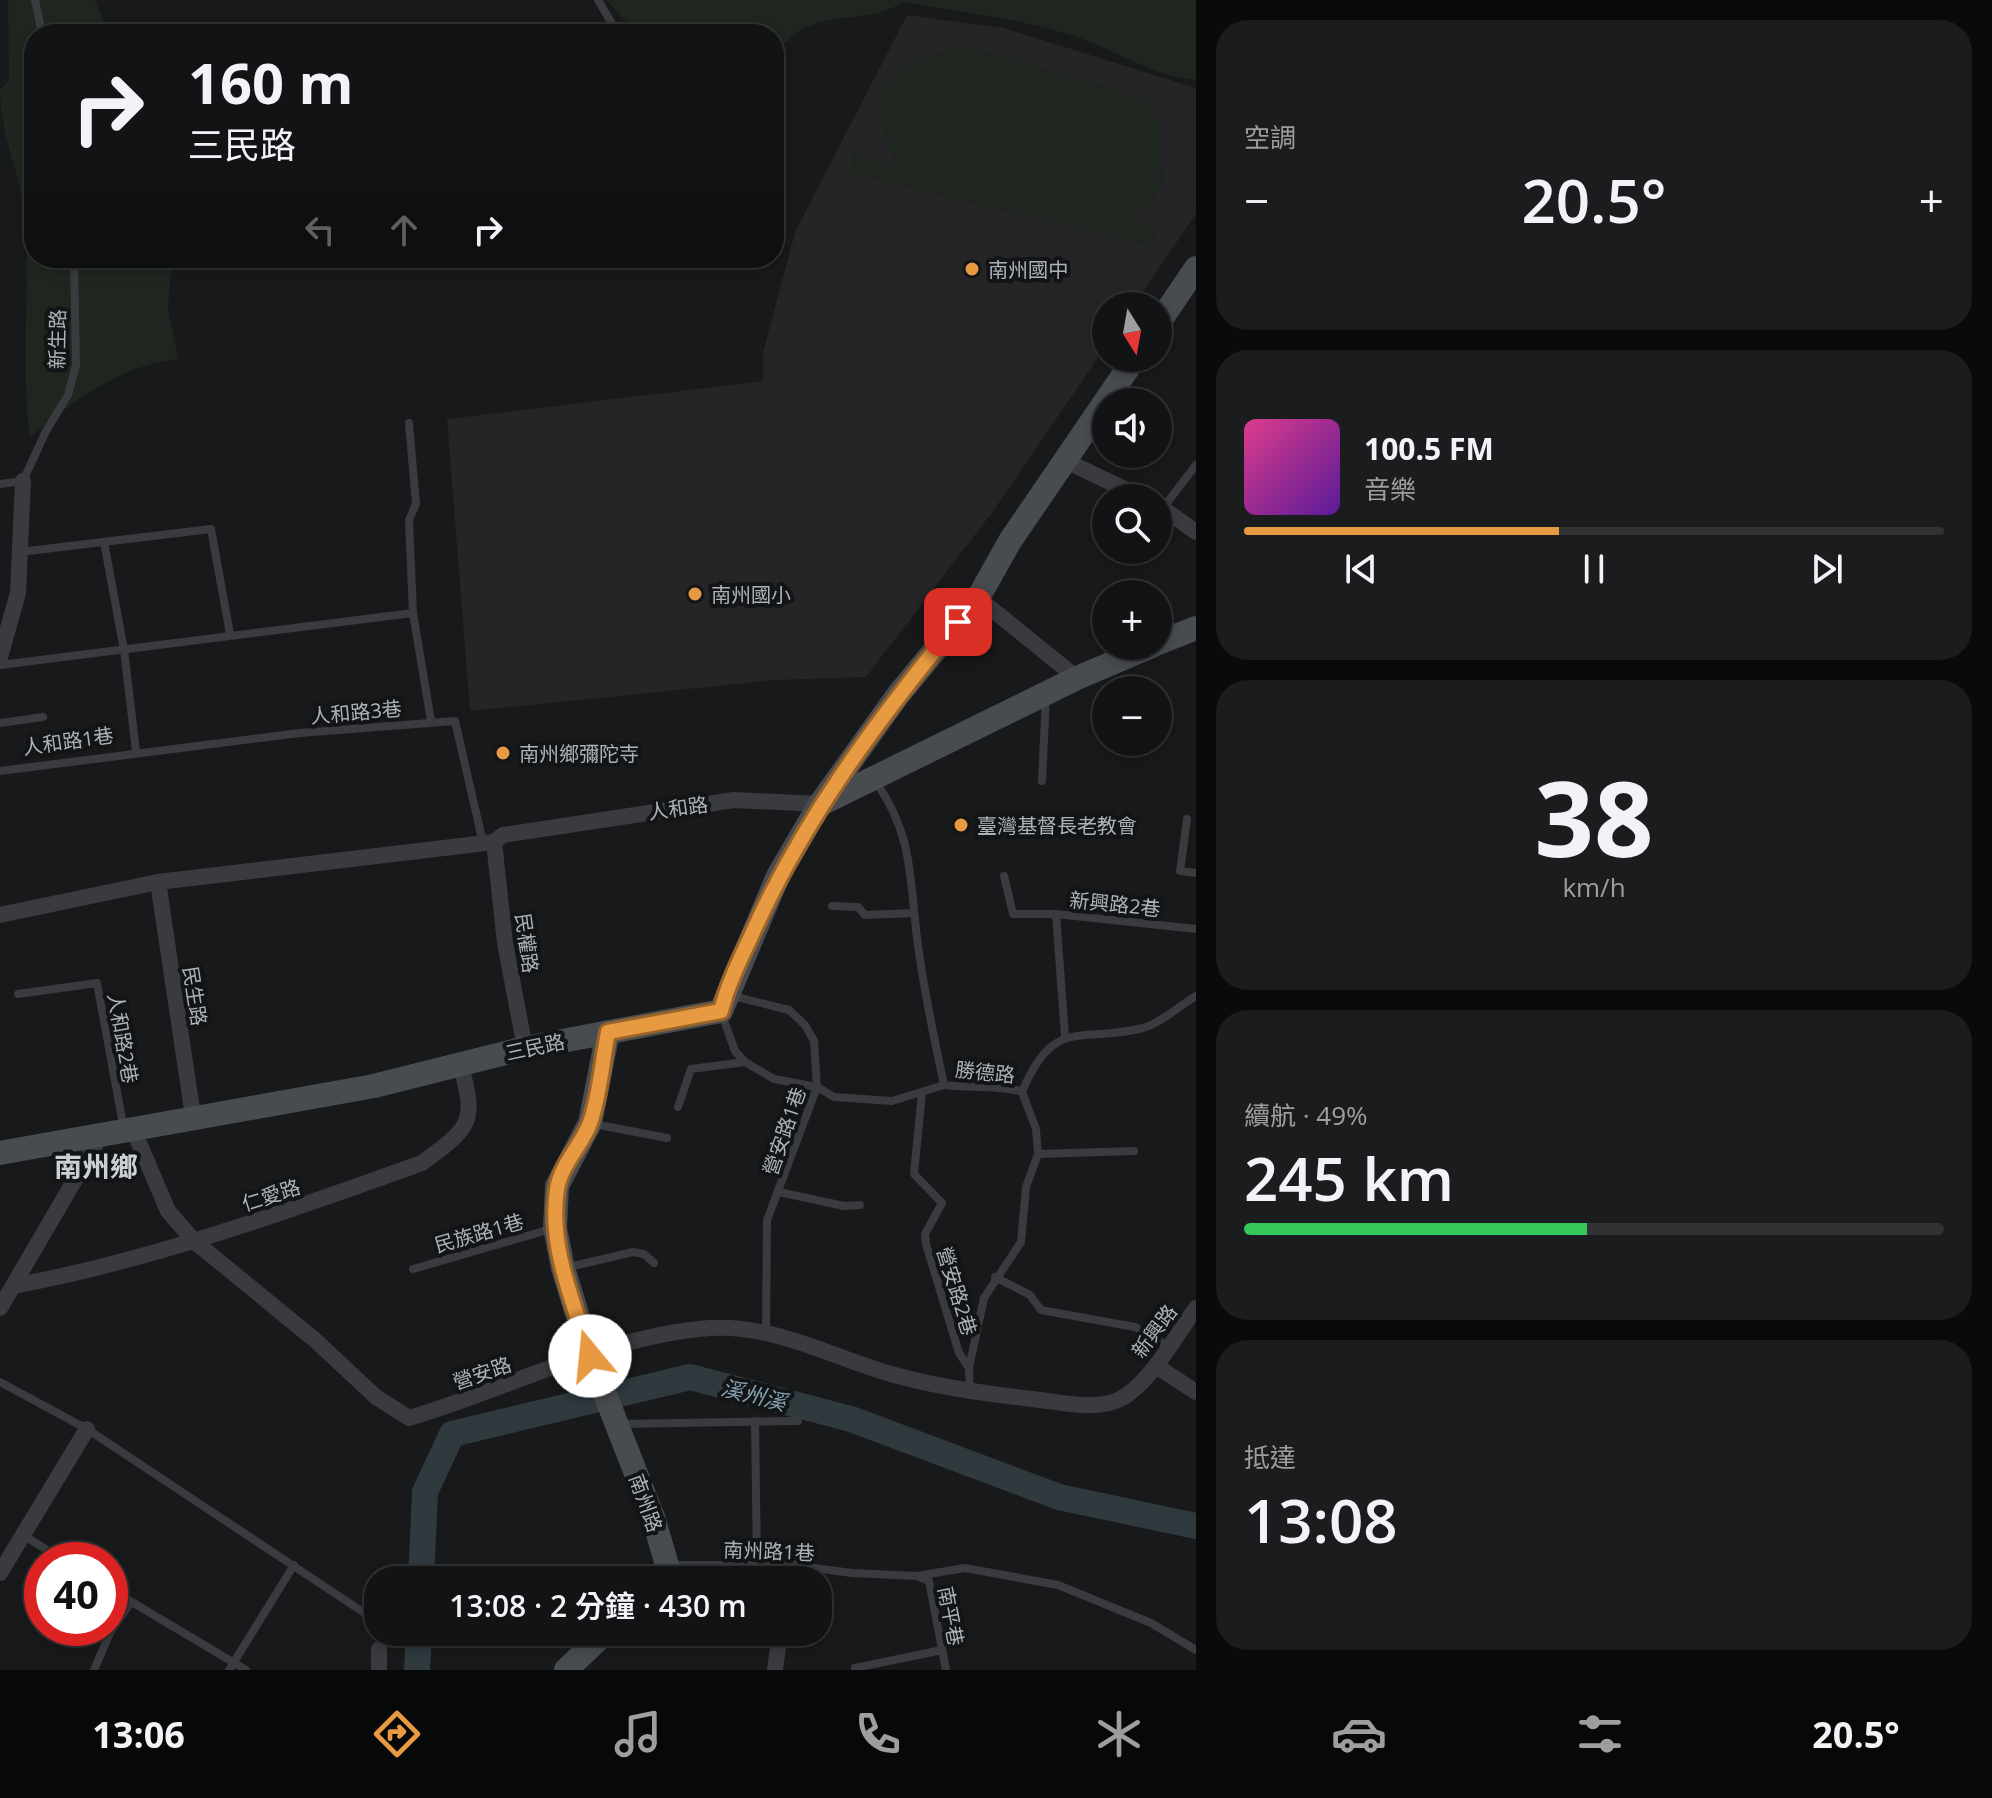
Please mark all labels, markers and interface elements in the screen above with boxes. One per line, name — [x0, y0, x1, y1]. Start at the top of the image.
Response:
text: 160 m — [188, 44, 354, 120]
icon: right — [56, 56, 160, 160]
text: 空調 — [1244, 119, 1296, 155]
text: 三民路 — [188, 120, 296, 169]
text: 20.5° — [1521, 159, 1667, 241]
text: − — [1244, 170, 1269, 230]
text: + — [1919, 170, 1944, 230]
icon: left — [298, 208, 342, 252]
icon: ahead — [382, 208, 426, 252]
icon: right — [466, 208, 510, 252]
place label: 南州國中 — [988, 256, 1068, 283]
marker: 南州國中 — [963, 260, 981, 278]
north arrow — [1092, 292, 1172, 372]
map controls — [1092, 292, 1172, 756]
street label: 新生路 — [43, 309, 71, 369]
button: sound — [1092, 388, 1172, 468]
text: 100.5 FM — [1364, 428, 1494, 469]
text: 音樂 — [1364, 471, 1416, 507]
button: search — [1092, 484, 1172, 564]
icon: previous — [1339, 547, 1383, 591]
icon: pause — [1572, 547, 1616, 591]
icon: next — [1805, 547, 1849, 591]
button: + — [1092, 580, 1172, 660]
place label: 南州國小 — [711, 581, 791, 608]
marker: 南州國小 — [686, 585, 704, 603]
pin — [924, 588, 992, 656]
icon: arrive — [936, 600, 980, 644]
button: − — [1092, 676, 1172, 756]
street label: 人和路3巷 — [309, 695, 403, 729]
street label: 人和路1巷 — [21, 721, 115, 761]
place label: 南州鄉彌陀寺 — [519, 740, 639, 767]
marker: 南州鄉彌陀寺 — [494, 744, 512, 762]
text: 38 — [1535, 746, 1653, 887]
street label: 人和路 — [646, 790, 710, 826]
place label: 臺灣基督長老教會 — [977, 812, 1137, 839]
marker: 臺灣基督長老教會 — [952, 816, 970, 834]
text: km/h — [1562, 869, 1626, 905]
street label: 新興路2巷 — [1068, 886, 1162, 922]
street label: 民權路 — [509, 911, 545, 975]
street label: 民生路 — [177, 964, 213, 1028]
street label: 人和路2巷 — [102, 991, 144, 1085]
street label: 三民路 — [503, 1028, 567, 1066]
street label: 勝德路 — [954, 1055, 1016, 1089]
street label: 營安路1巷 — [756, 1083, 812, 1179]
text: 續航 · 49% — [1244, 1097, 1368, 1133]
text: 245 km — [1244, 1137, 1454, 1219]
district label: 南州鄉 — [54, 1147, 138, 1185]
street label: 仁愛路 — [238, 1173, 304, 1217]
street label: 民族路1巷 — [431, 1207, 527, 1259]
street label: 營安路2巷 — [931, 1243, 983, 1339]
street label: 新興路 — [1125, 1299, 1183, 1363]
position arrow — [548, 1314, 632, 1398]
street label: 營安路 — [449, 1350, 515, 1396]
water label: 溪州溪 — [718, 1371, 793, 1417]
text: 抵達 — [1244, 1439, 1296, 1475]
street label: 南州路 — [623, 1470, 669, 1536]
text: 13:08 — [1244, 1479, 1398, 1561]
street label: 南州路1巷 — [723, 1536, 815, 1566]
speed limit sign: 40 — [24, 1542, 128, 1646]
street label: 南平巷 — [932, 1584, 970, 1648]
text: 13:08 · 2 分鐘 · 430 m — [449, 1585, 747, 1626]
icon: directions — [369, 1706, 425, 1762]
icon: music — [610, 1706, 666, 1762]
icon: phone — [850, 1706, 906, 1762]
icon: climate — [1091, 1706, 1147, 1762]
icon: car — [1331, 1706, 1387, 1762]
icon: filters — [1572, 1706, 1628, 1762]
text: 13:06 — [92, 1710, 185, 1759]
text: 20.5° — [1812, 1710, 1900, 1759]

